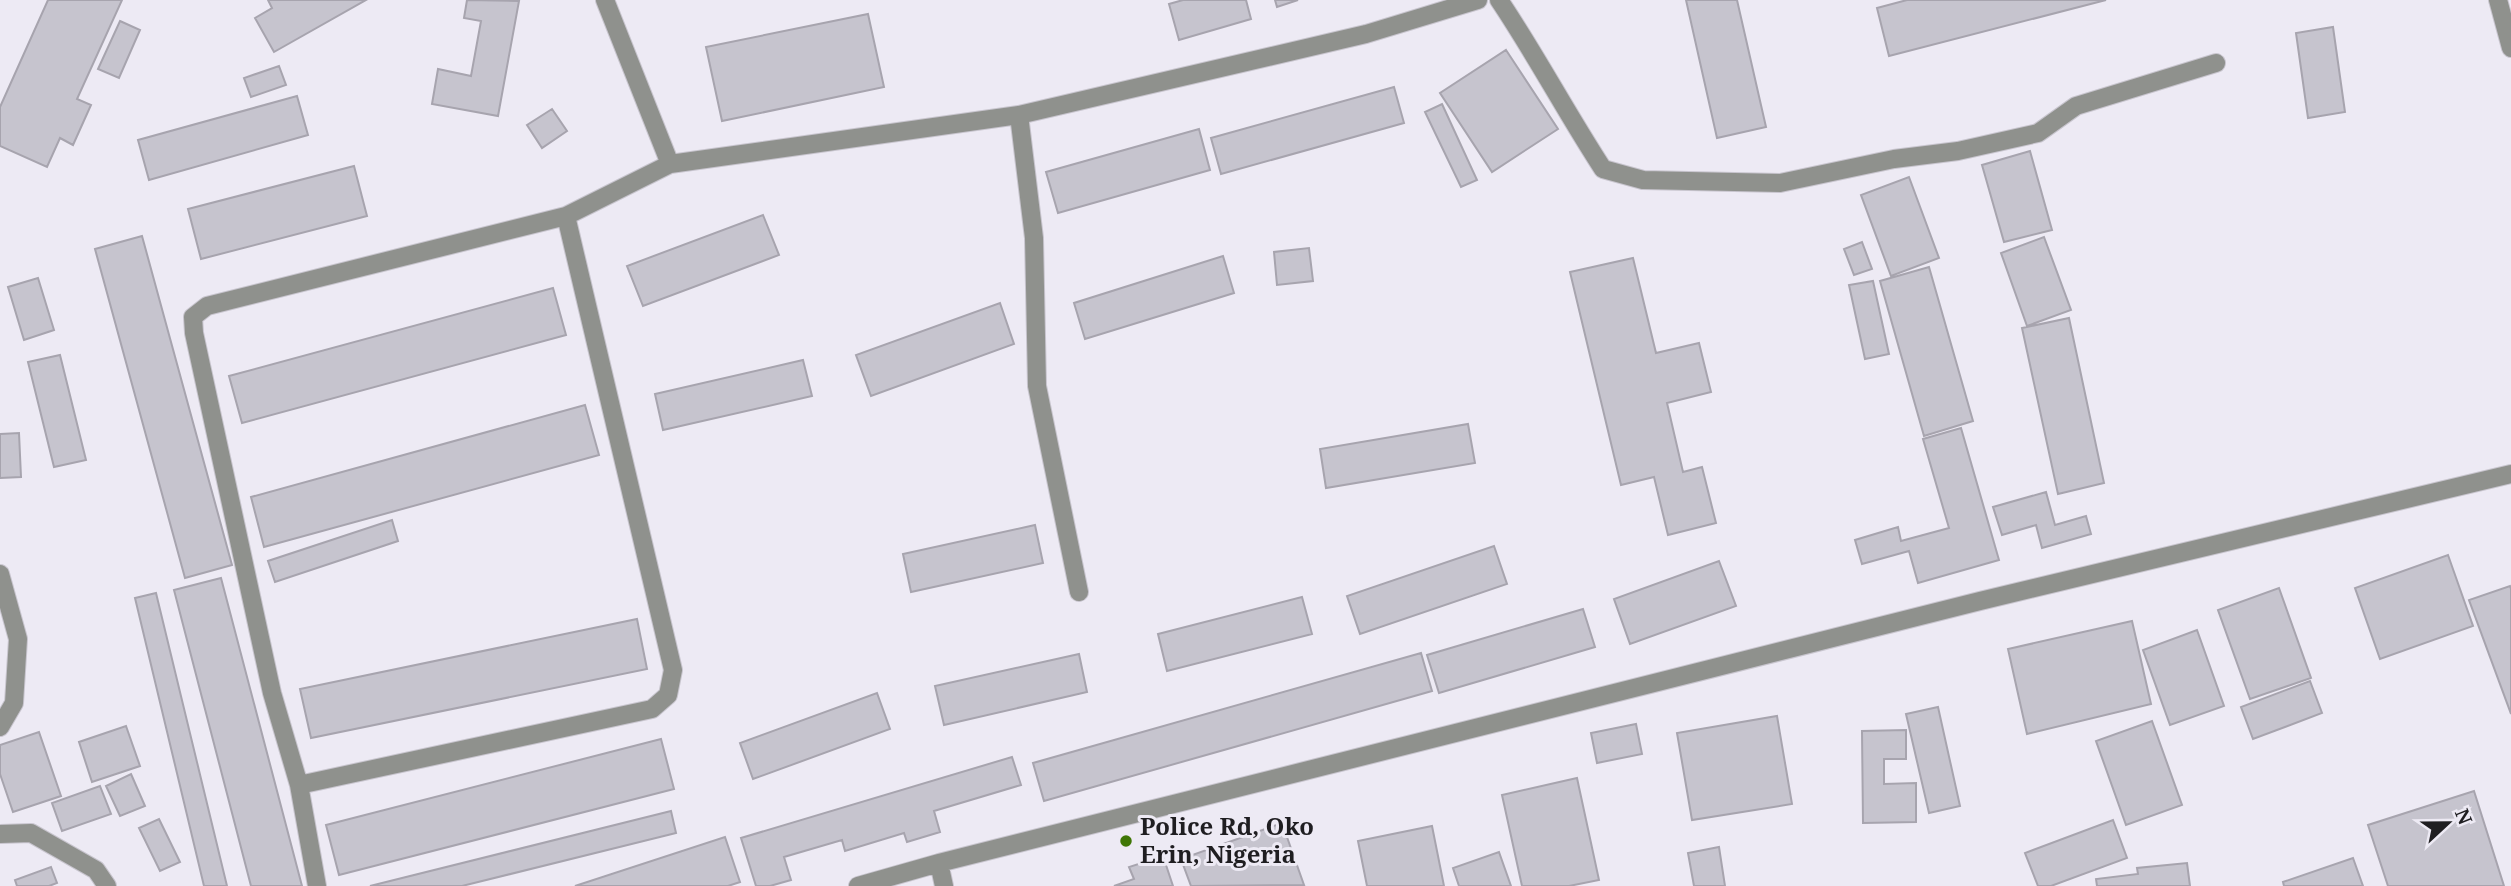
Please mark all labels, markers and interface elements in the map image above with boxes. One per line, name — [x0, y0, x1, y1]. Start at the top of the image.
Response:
north arrow — [2413, 788, 2483, 858]
text: N — [2449, 805, 2479, 828]
place label: Police Rd, Oko Erin, Nigeria — [1140, 809, 1314, 870]
marker: Police Rd, Oko Erin, Nigeria — [1118, 833, 1134, 849]

